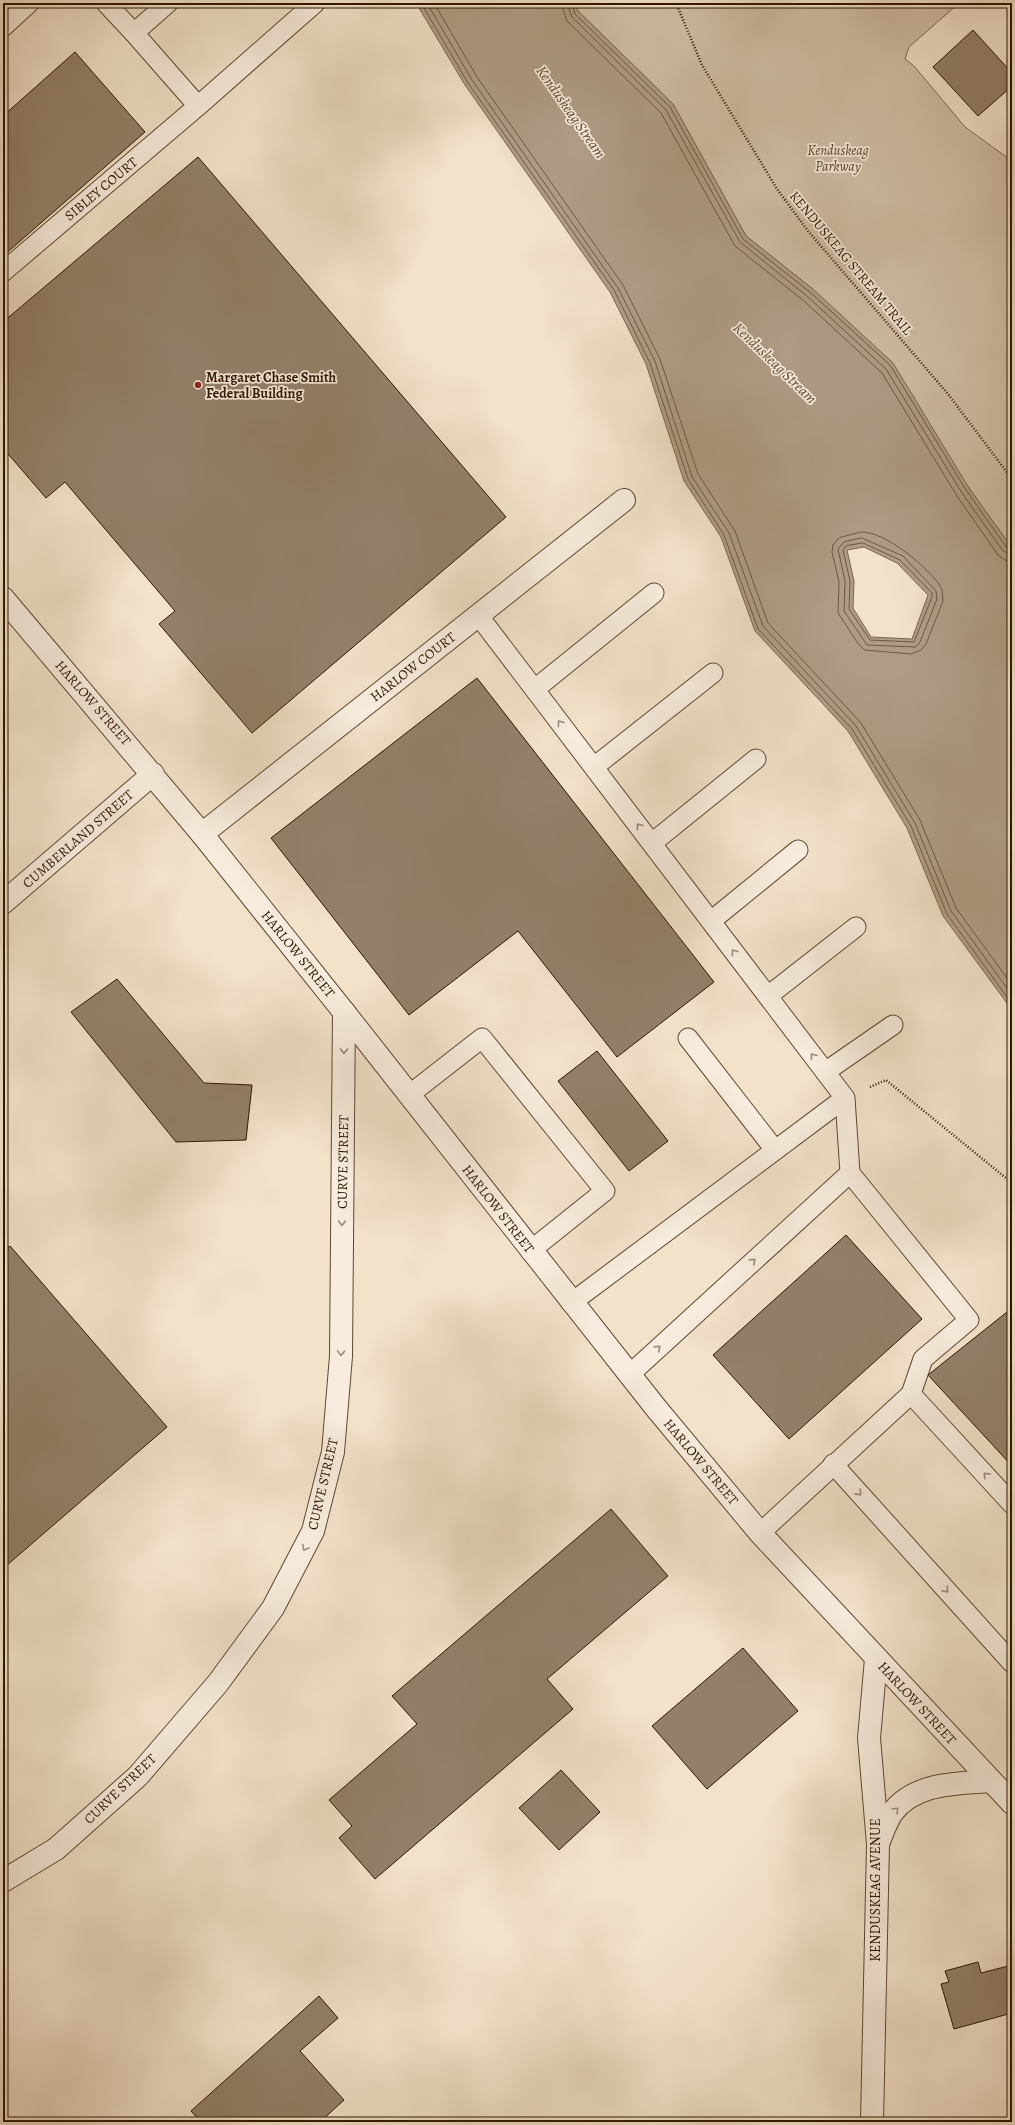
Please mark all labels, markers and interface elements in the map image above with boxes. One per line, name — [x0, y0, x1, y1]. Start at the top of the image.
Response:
water label: Kenduskeag Stream — [532, 62, 610, 162]
park label: Kenduskeag Parkway — [807, 141, 870, 176]
street label: SIBLEY COURT — [60, 153, 142, 225]
street label: KENDUSKEAG STREAM TRAIL — [785, 187, 917, 340]
water label: Kenduskeag Stream — [729, 318, 821, 408]
place label: Margaret Chase Smith Federal Building — [206, 368, 337, 403]
marker: Margaret Chase Smith Federal Building — [193, 380, 203, 390]
street label: HARLOW COURT — [366, 627, 460, 706]
street label: HARLOW STREET — [51, 656, 136, 750]
one-way arrow — [558, 720, 565, 727]
street label: CUMBERLAND STREET — [18, 785, 138, 893]
one-way arrow — [637, 824, 644, 831]
street label: HARLOW STREET — [257, 906, 339, 1002]
one-way arrow — [732, 950, 739, 957]
one-way arrow — [340, 1048, 348, 1054]
one-way arrow — [811, 1053, 818, 1060]
street label: CURVE STREET — [333, 1115, 353, 1209]
street label: HARLOW STREET — [458, 1161, 539, 1257]
one-way arrow — [338, 1220, 346, 1226]
one-way arrow — [749, 1258, 756, 1265]
one-way arrow — [653, 1346, 660, 1353]
one-way arrow — [337, 1350, 345, 1356]
street label: HARLOW STREET — [659, 1415, 743, 1509]
street label: CURVE STREET — [303, 1436, 343, 1532]
one-way arrow — [983, 1472, 990, 1480]
one-way arrow — [855, 1488, 862, 1496]
one-way arrow — [302, 1544, 309, 1551]
one-way arrow — [941, 1585, 948, 1592]
street label: HARLOW STREET — [874, 1657, 961, 1749]
street label: CURVE STREET — [80, 1749, 161, 1828]
one-way arrow — [891, 1807, 899, 1815]
street label: KENDUSKEAG AVENUE — [866, 1818, 885, 1962]

